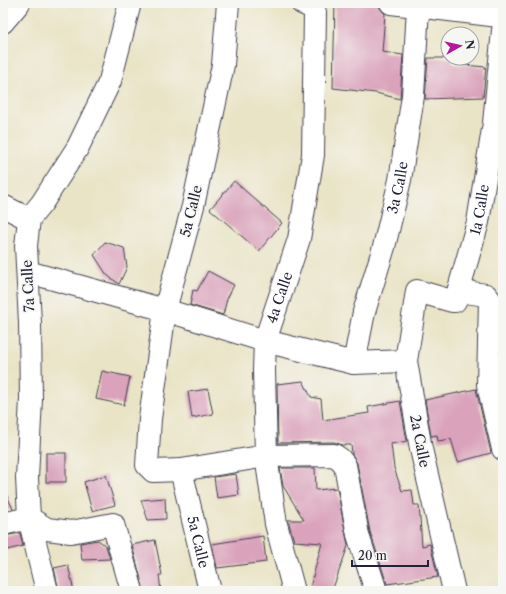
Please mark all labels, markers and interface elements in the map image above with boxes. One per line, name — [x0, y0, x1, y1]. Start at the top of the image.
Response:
north arrow — [440, 26, 480, 66]
text: N — [462, 39, 478, 51]
street label: 3a Calle — [383, 160, 412, 216]
street label: 5a Calle — [176, 183, 206, 239]
street label: 1a Calle — [466, 183, 493, 237]
street label: 7a Calle — [18, 259, 38, 313]
street label: 4a Calle — [263, 269, 297, 326]
street label: 2a Calle — [406, 413, 434, 469]
street label: 5a Calle — [183, 514, 213, 570]
scale bar — [352, 542, 428, 568]
text: 20 m — [358, 548, 387, 563]

